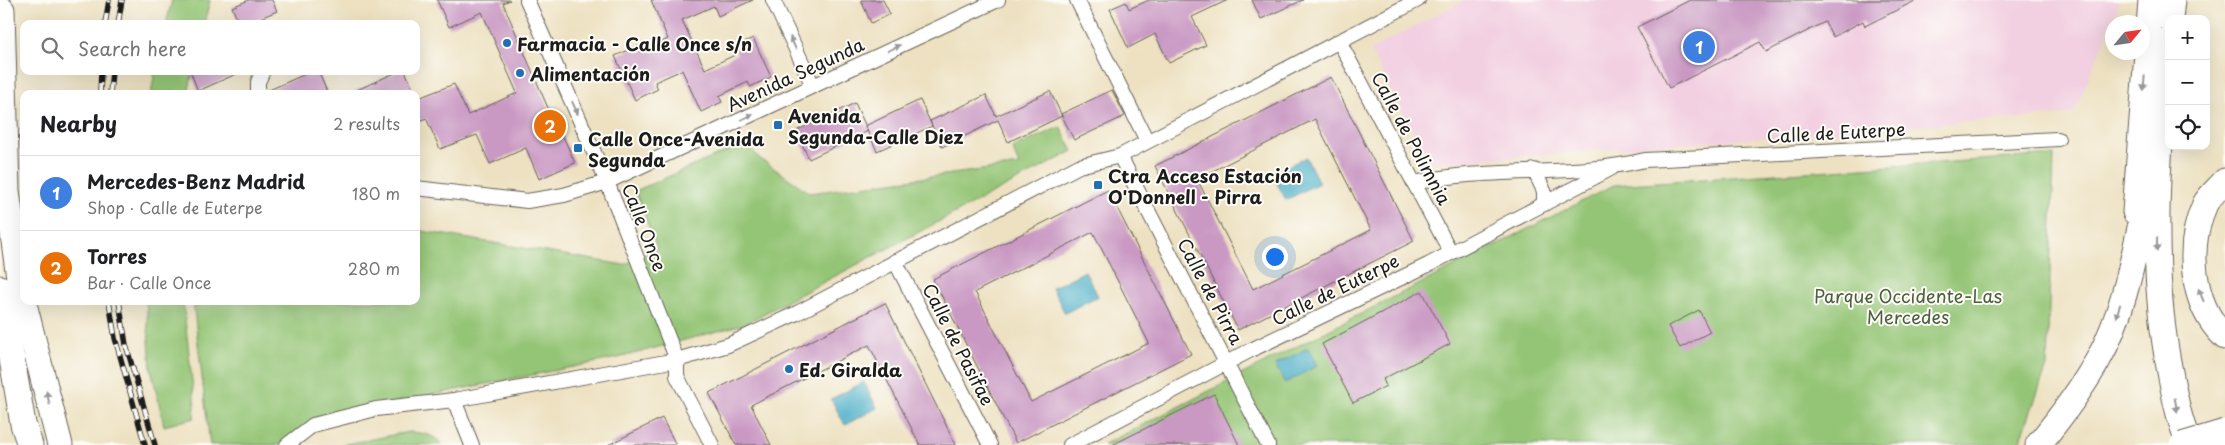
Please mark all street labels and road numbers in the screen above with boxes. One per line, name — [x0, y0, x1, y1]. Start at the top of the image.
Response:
street label: Avenida Segunda — [722, 30, 868, 118]
street label: Calle de Polimnia — [1365, 67, 1459, 209]
street label: Calle de Euterpe — [1766, 115, 1906, 149]
street label: Calle Once — [616, 179, 674, 275]
street label: Calle de Pirra — [1172, 233, 1251, 350]
street label: Calle de Euterpe — [1267, 246, 1403, 332]
street label: Calle de Pasifae — [917, 278, 1001, 410]

